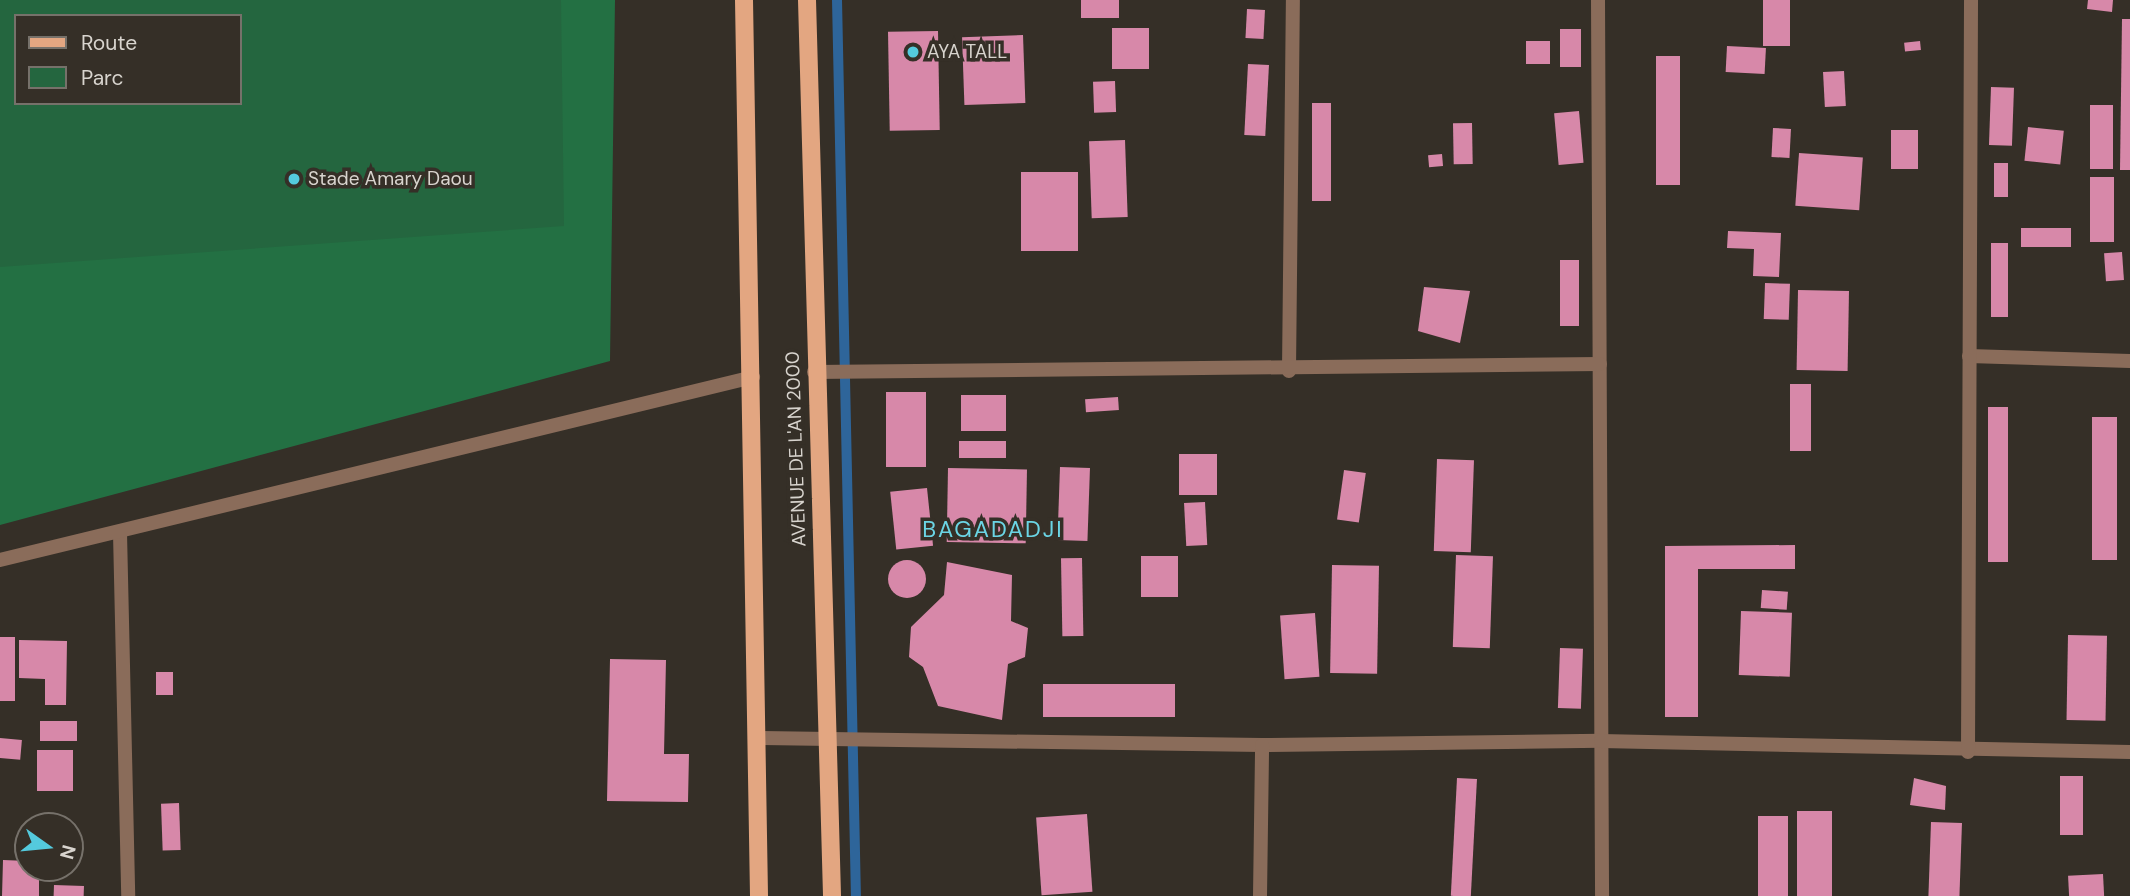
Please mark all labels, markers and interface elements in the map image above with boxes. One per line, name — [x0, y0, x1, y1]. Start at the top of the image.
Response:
legend — [14, 14, 242, 105]
text: Route — [81, 29, 137, 57]
place label: AYA TALL — [927, 41, 1007, 63]
marker: AYA TALL — [905, 44, 921, 60]
text: Parc — [81, 64, 124, 92]
place label: Stade Amary Daou — [308, 168, 473, 190]
marker: Stade Amary Daou — [286, 171, 302, 187]
street label: AVENUE DE L'AN 2000 — [781, 351, 811, 547]
district label: BAGADADJI — [923, 515, 1063, 543]
north arrow — [14, 812, 84, 882]
text: N — [54, 842, 82, 862]

